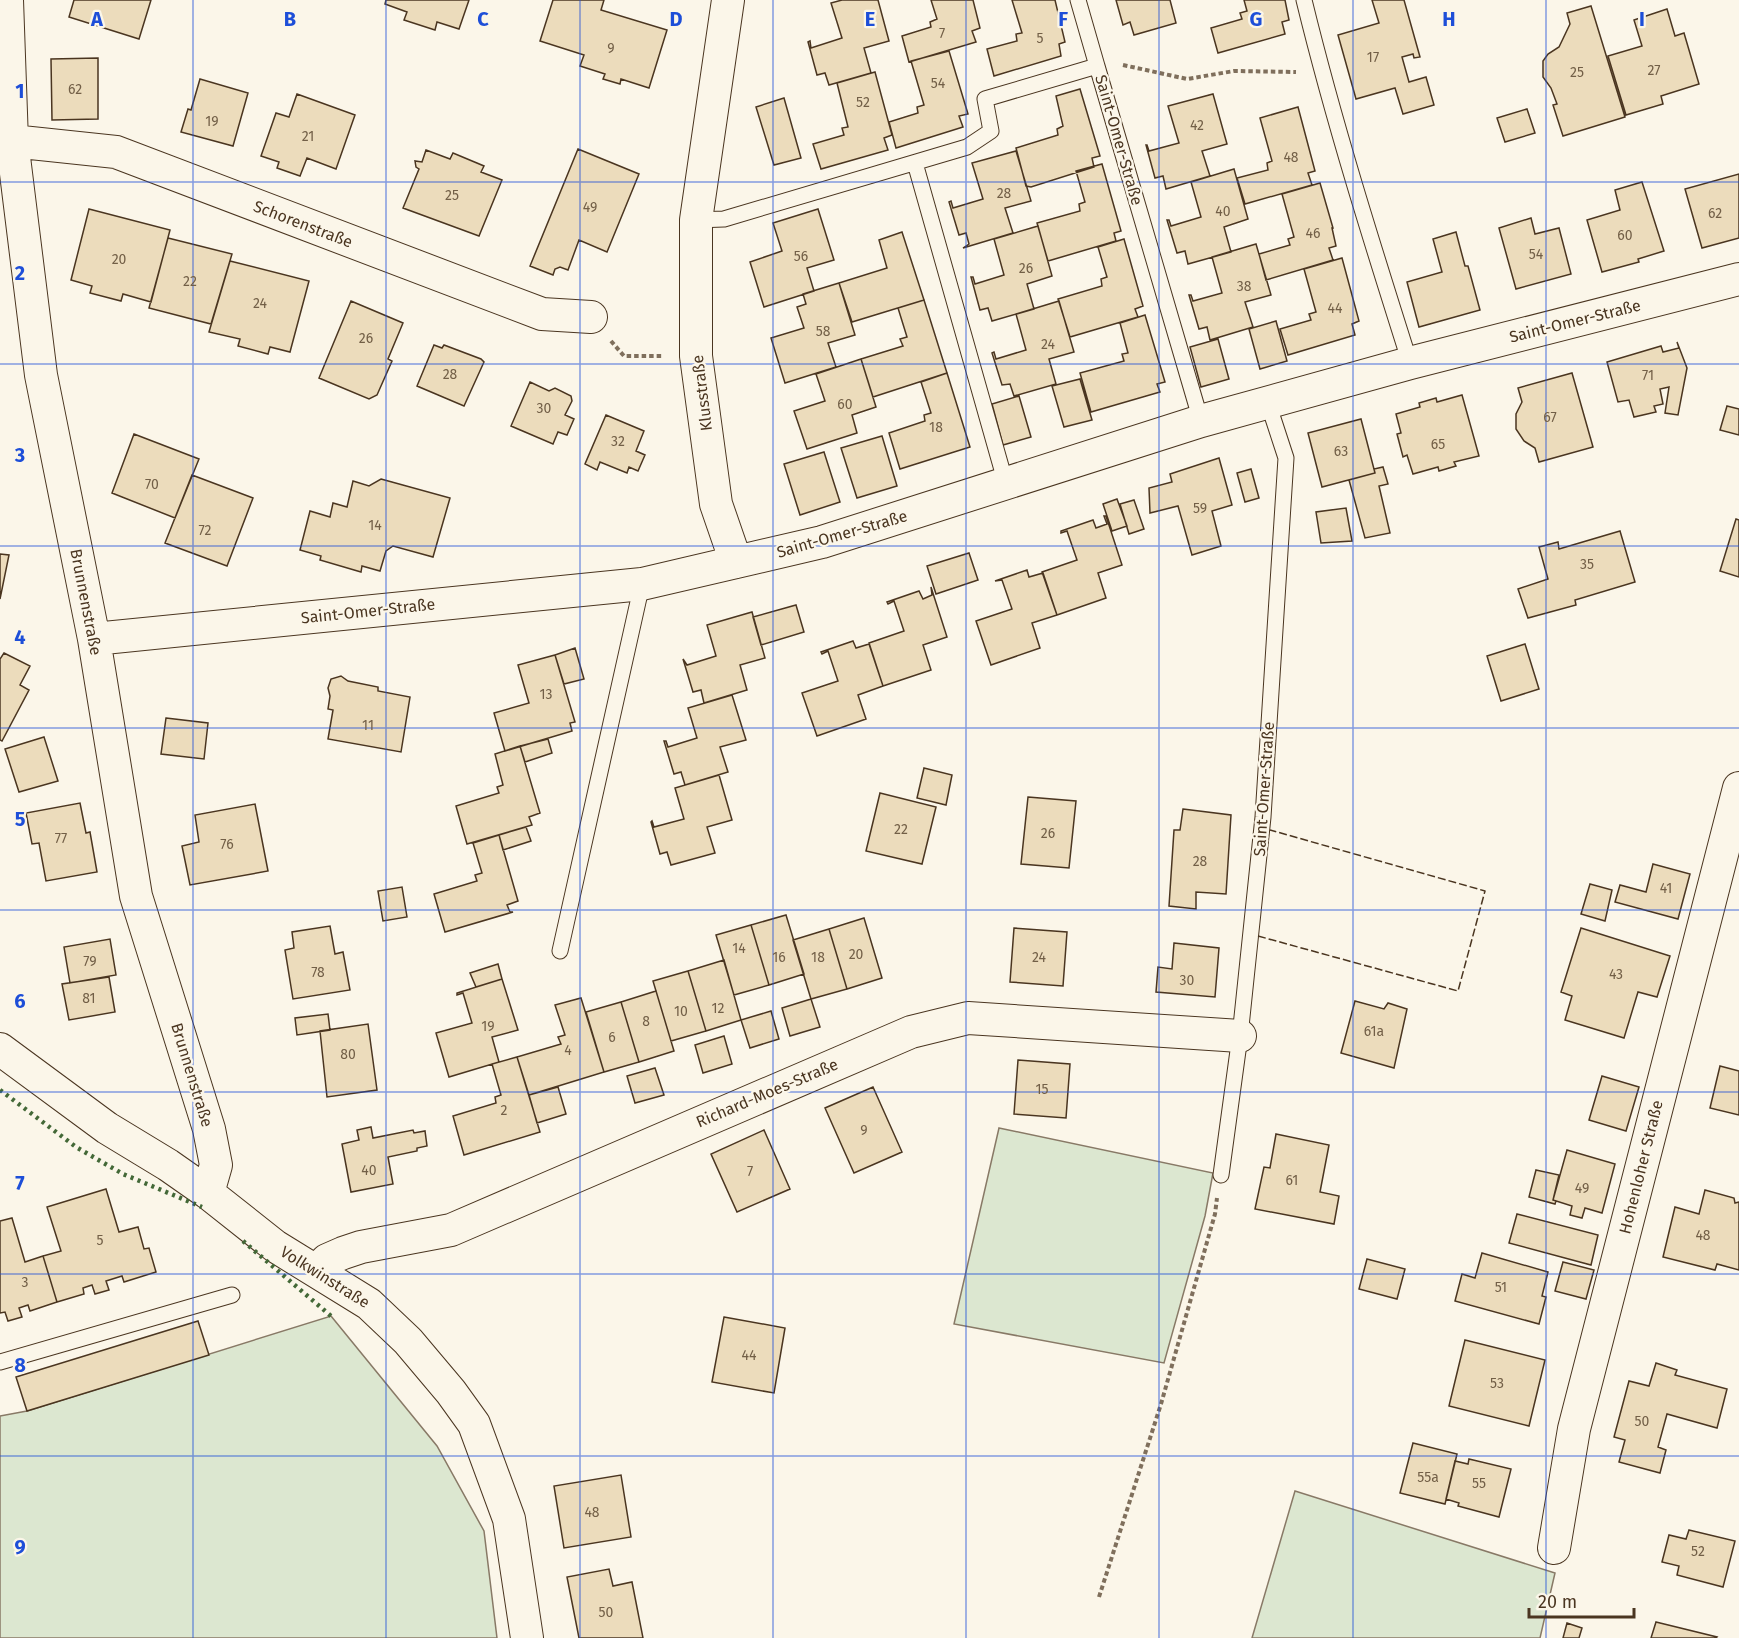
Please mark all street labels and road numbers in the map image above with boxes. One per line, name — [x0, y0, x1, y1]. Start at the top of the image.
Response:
street label: Saint-Omer-Straße — [1091, 73, 1147, 207]
street label: Schorenstraße — [251, 196, 355, 252]
street label: Saint-Omer-Straße — [1507, 295, 1643, 347]
street label: Klusstraße — [688, 354, 716, 432]
street label: Saint-Omer-Straße — [775, 506, 909, 562]
street label: Brunnenstraße — [66, 547, 106, 657]
street label: Saint-Omer-Straße — [300, 595, 436, 627]
street label: Saint-Omer-Straße — [1250, 721, 1278, 857]
street label: Brunnenstraße — [167, 1021, 217, 1129]
street label: Richard-Moes-Straße — [693, 1055, 841, 1131]
street label: Hohenloher Straße — [1615, 1098, 1667, 1236]
street label: Volkwinstraße — [277, 1242, 373, 1312]

